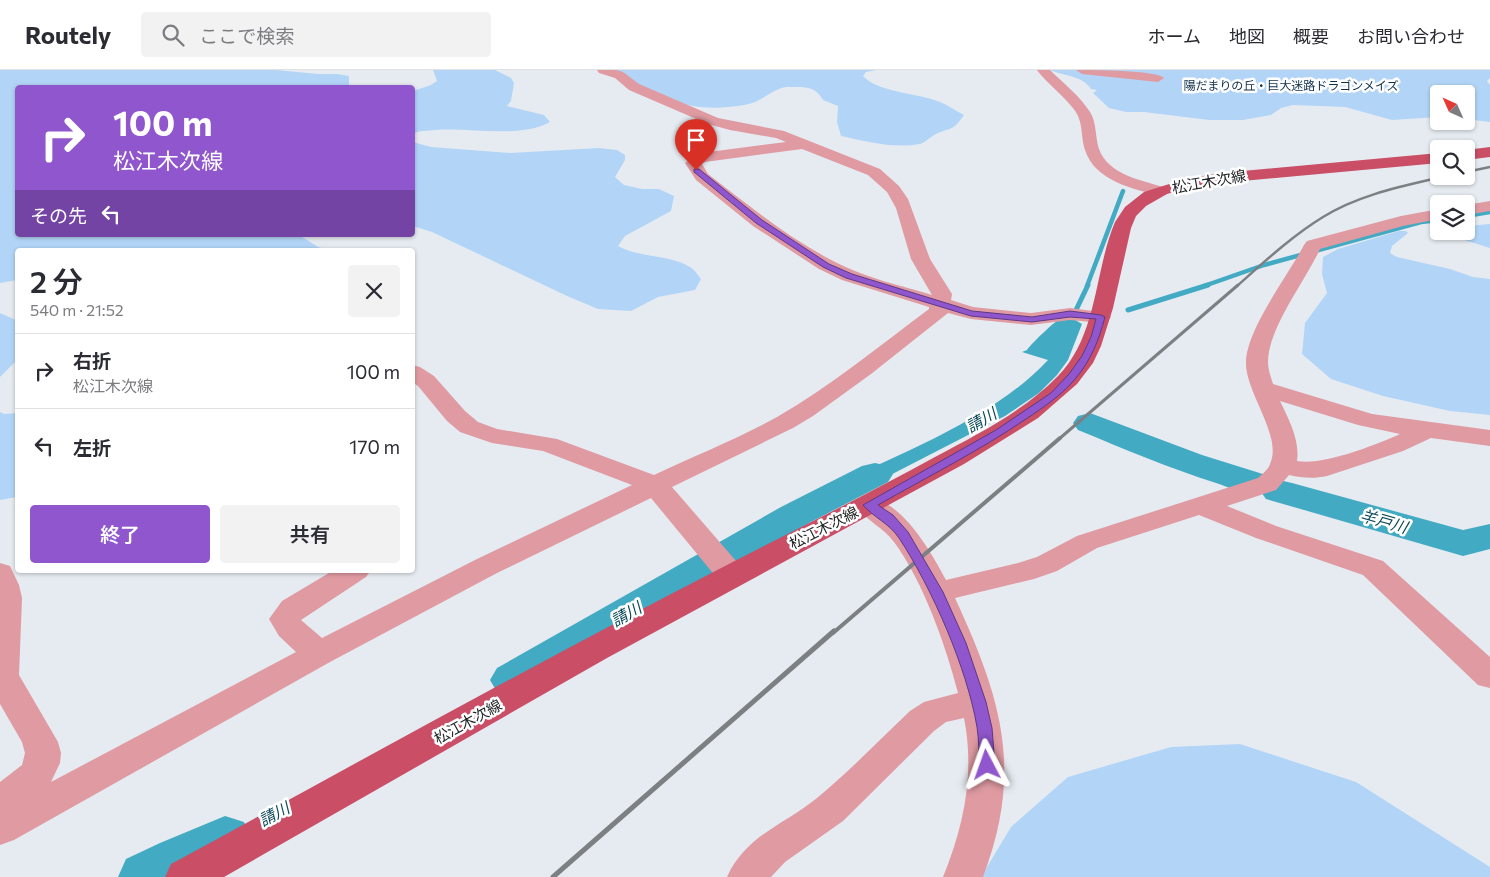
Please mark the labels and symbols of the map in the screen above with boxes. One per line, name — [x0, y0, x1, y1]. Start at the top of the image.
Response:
park label: 陽だまりの丘・巨大迷路ドラゴンメイズ — [1183, 78, 1399, 92]
north arrow — [1430, 85, 1475, 130]
pin — [675, 119, 717, 170]
street label: 松江木次線 — [1170, 166, 1247, 196]
water label: 請川 — [962, 402, 1001, 436]
street label: 松江木次線 — [786, 502, 861, 552]
water label: 羊戸川 — [1358, 505, 1412, 537]
water label: 請川 — [607, 596, 646, 630]
street label: 松江木次線 — [430, 695, 505, 747]
position arrow — [960, 738, 1012, 790]
water label: 請川 — [255, 797, 294, 829]

